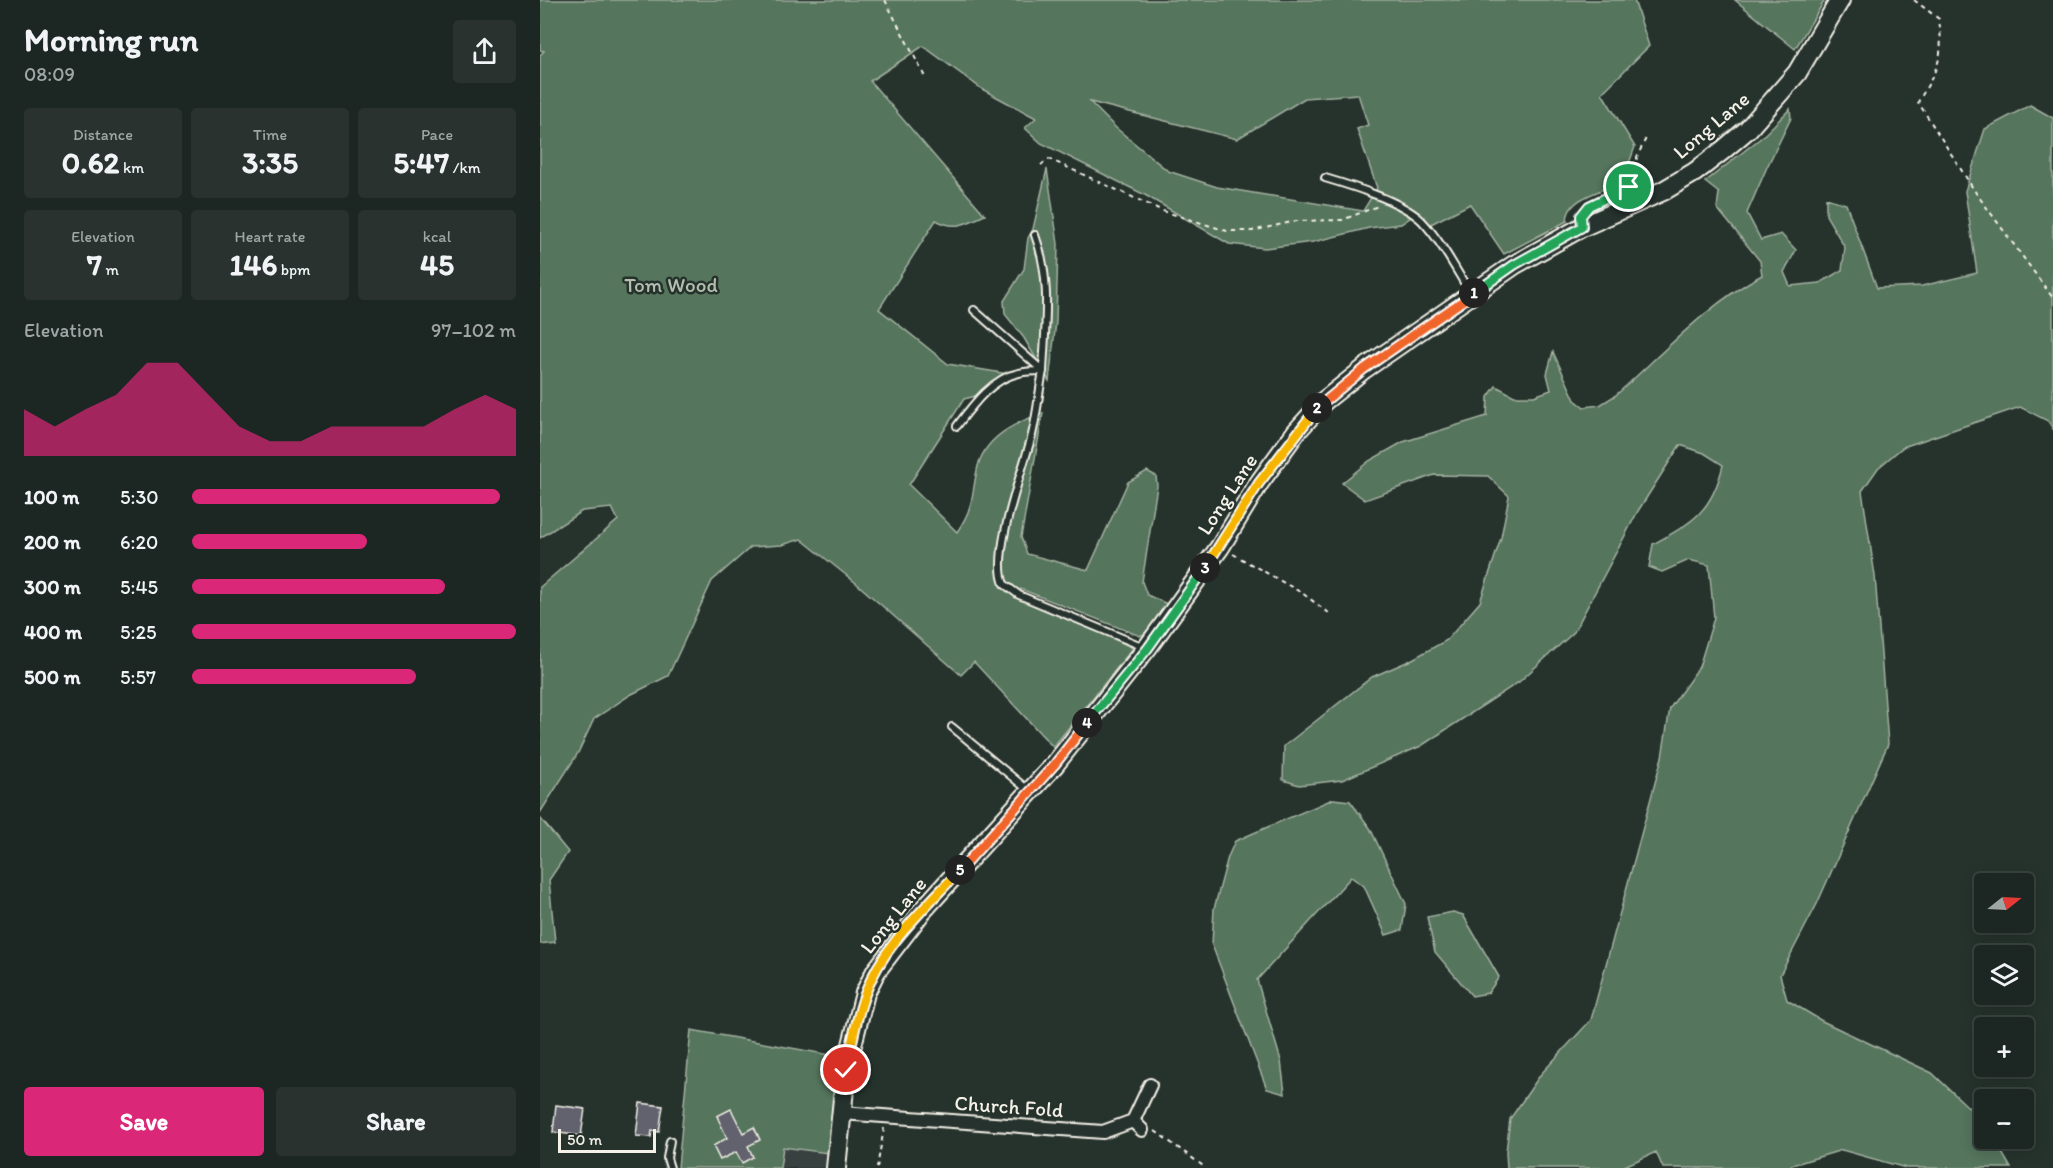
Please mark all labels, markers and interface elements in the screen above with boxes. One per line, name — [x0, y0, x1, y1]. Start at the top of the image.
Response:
text: Morning run — [24, 20, 199, 59]
button: share — [453, 20, 516, 83]
text: 08:09 — [24, 62, 75, 86]
street label: Long Lane — [1668, 86, 1754, 164]
text: Distance — [73, 125, 133, 144]
text: Time — [253, 125, 287, 144]
text: Pace — [421, 125, 453, 144]
text: 0.62 — [62, 144, 119, 181]
text: 3:35 — [242, 144, 298, 181]
text: 5:47 — [393, 144, 449, 181]
text: km — [119, 158, 144, 177]
text: /km — [449, 158, 481, 177]
pin — [1603, 161, 1654, 212]
icon: arrive — [1612, 170, 1645, 203]
text: Elevation — [71, 227, 135, 246]
text: Heart rate — [235, 227, 305, 246]
text: kcal — [423, 227, 451, 246]
text: 7 — [87, 246, 102, 283]
text: 146 — [229, 246, 277, 283]
text: 45 — [420, 246, 454, 283]
text: m — [102, 260, 119, 279]
text: bpm — [277, 260, 311, 279]
park label: Tom Wood — [624, 272, 718, 297]
pin: 1 — [1459, 278, 1489, 308]
text: 1 — [1470, 283, 1478, 302]
text: Elevation — [24, 318, 103, 342]
text: 97–102 m — [431, 318, 516, 342]
pin: 2 — [1302, 393, 1332, 423]
text: 2 — [1313, 398, 1321, 417]
street label: Long Lane — [1192, 449, 1262, 539]
text: 100 m — [24, 485, 79, 509]
text: 5:30 — [120, 485, 159, 509]
text: 200 m — [24, 530, 80, 554]
text: 6:20 — [120, 530, 158, 554]
pin: 3 — [1190, 553, 1220, 583]
text: 3 — [1201, 558, 1209, 577]
text: 300 m — [24, 575, 81, 599]
text: 5:45 — [120, 575, 158, 599]
text: 400 m — [24, 620, 82, 644]
text: 5:25 — [120, 620, 156, 644]
text: 500 m — [24, 665, 80, 689]
text: 5:57 — [120, 665, 156, 689]
pin: 4 — [1072, 708, 1102, 738]
text: 4 — [1082, 713, 1092, 732]
pin: 5 — [945, 855, 975, 885]
text: 5 — [956, 860, 964, 879]
street label: Long Lane — [854, 872, 932, 958]
north arrow — [1974, 873, 2034, 933]
map controls — [1974, 873, 2034, 1149]
button: layers — [1974, 945, 2034, 1005]
button: + — [1974, 1017, 2034, 1077]
pin — [820, 1044, 871, 1095]
icon: check — [829, 1053, 862, 1086]
button: Save — [24, 1087, 264, 1156]
button: Share — [276, 1087, 516, 1156]
button: − — [1974, 1089, 2034, 1149]
street label: Church Fold — [954, 1090, 1065, 1122]
scale bar — [558, 1126, 656, 1154]
text: 50 m — [567, 1130, 602, 1149]

